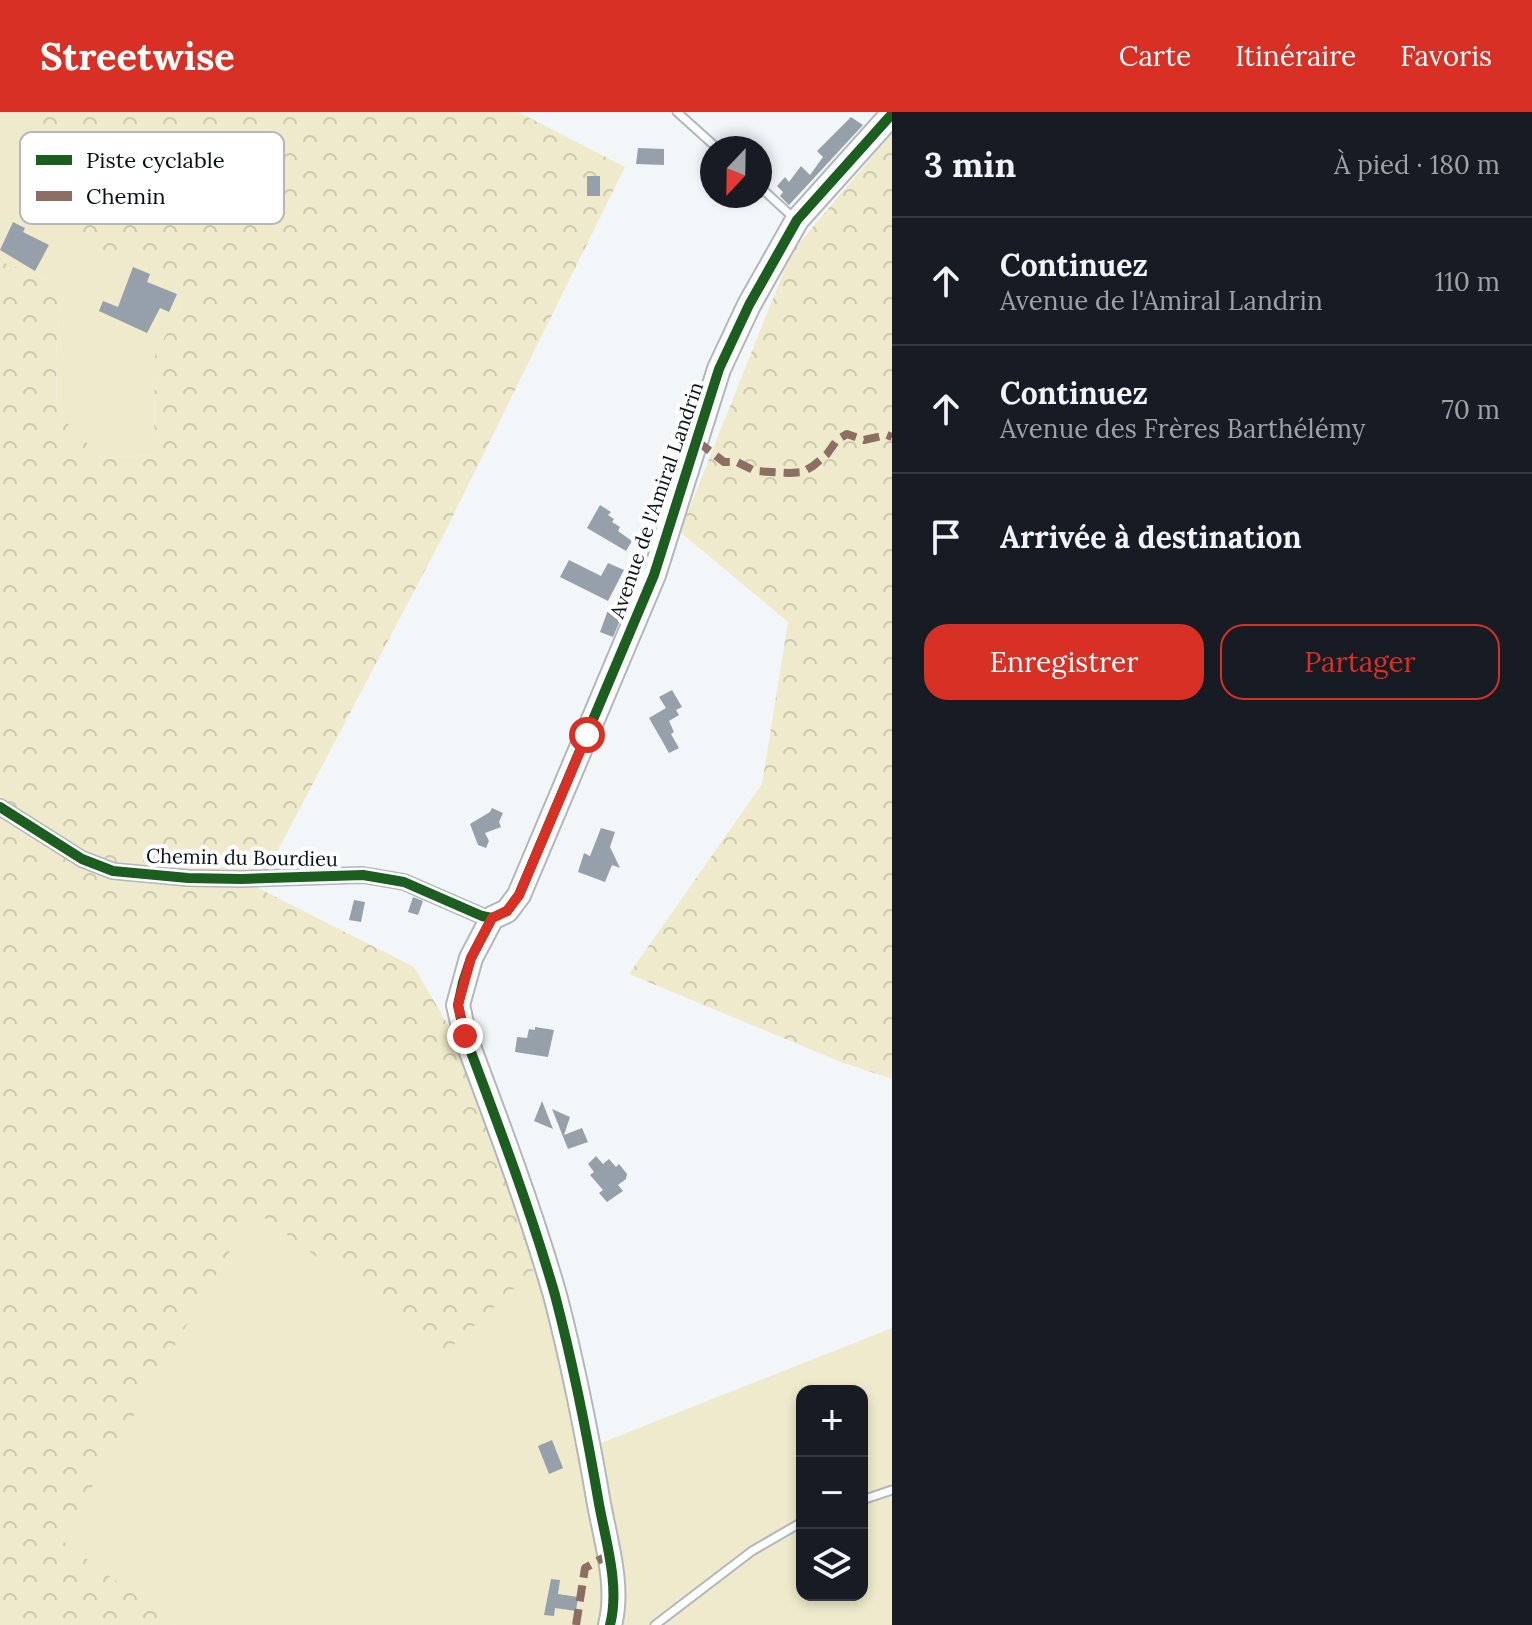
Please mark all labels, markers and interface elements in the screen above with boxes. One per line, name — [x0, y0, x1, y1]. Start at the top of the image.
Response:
text: Streetwise — [40, 32, 235, 80]
text: Carte — [1119, 38, 1191, 74]
text: Itinéraire — [1235, 38, 1356, 74]
text: Favoris — [1400, 38, 1492, 74]
legend — [20, 132, 284, 224]
north arrow — [700, 136, 772, 208]
text: 3 min — [924, 143, 1016, 186]
text: Piste cyclable — [86, 146, 225, 174]
text: À pied · 180 m — [1334, 148, 1500, 181]
text: Chemin — [86, 182, 166, 210]
text: Continuez — [1000, 246, 1148, 284]
icon: ahead — [924, 259, 968, 303]
text: 110 m — [1435, 265, 1500, 298]
text: Avenue de l'Amiral Landrin — [1000, 284, 1323, 317]
text: Continuez — [1000, 374, 1148, 412]
street label: Avenue de l'Amiral Landrin — [603, 379, 708, 622]
icon: ahead — [924, 387, 968, 431]
text: 70 m — [1442, 393, 1500, 426]
text: Avenue des Frères Barthélémy — [1000, 412, 1366, 445]
icon: arrive — [924, 515, 968, 559]
text: Arrivée à destination — [1000, 518, 1302, 556]
button: Enregistrer — [924, 624, 1204, 700]
button: Partager — [1220, 624, 1500, 700]
route start — [569, 717, 605, 753]
street label: Chemin du Bourdieu — [146, 843, 338, 871]
route end — [447, 1018, 483, 1054]
map controls — [796, 1385, 868, 1601]
button: + — [796, 1385, 868, 1457]
button: − — [796, 1457, 868, 1529]
button: layers — [796, 1529, 868, 1601]

